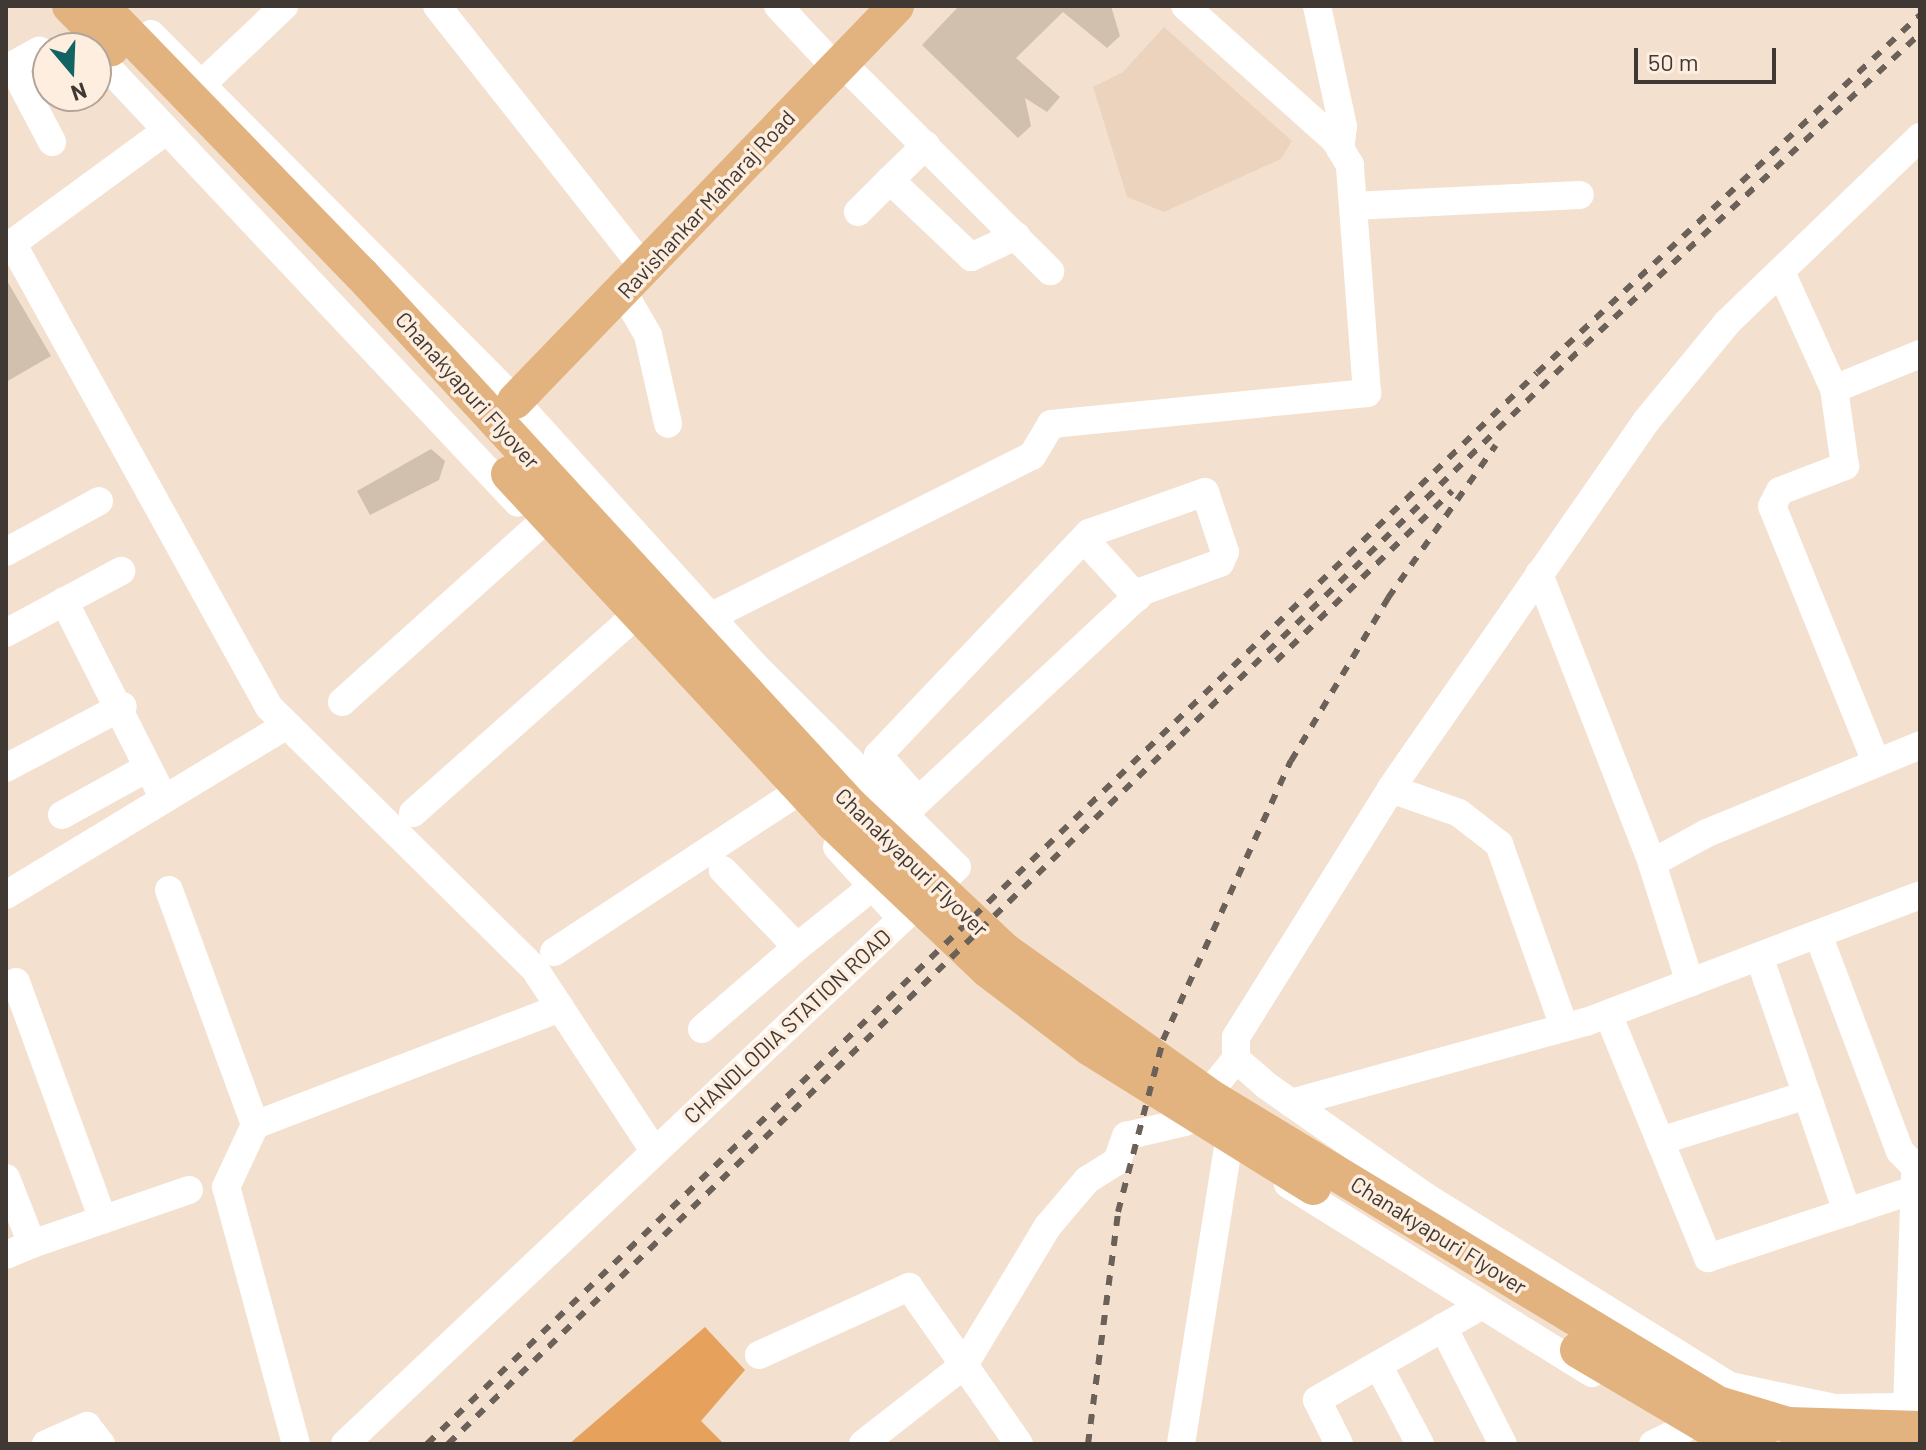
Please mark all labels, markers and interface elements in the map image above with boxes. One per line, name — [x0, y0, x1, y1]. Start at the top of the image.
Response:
north arrow — [32, 32, 112, 112]
scale bar — [1638, 32, 1780, 82]
text: 50 m — [1648, 47, 1699, 76]
text: N — [68, 78, 90, 107]
street label: Ravishankar Maharaj Road — [612, 104, 800, 304]
street label: Chanakyapuri Flyover — [390, 306, 546, 474]
street label: Chanakyapuri Flyover — [830, 782, 994, 942]
street label: CHANDLODIA STATION ROAD — [678, 923, 896, 1129]
street label: Chanakyapuri Flyover — [1346, 1170, 1532, 1300]

